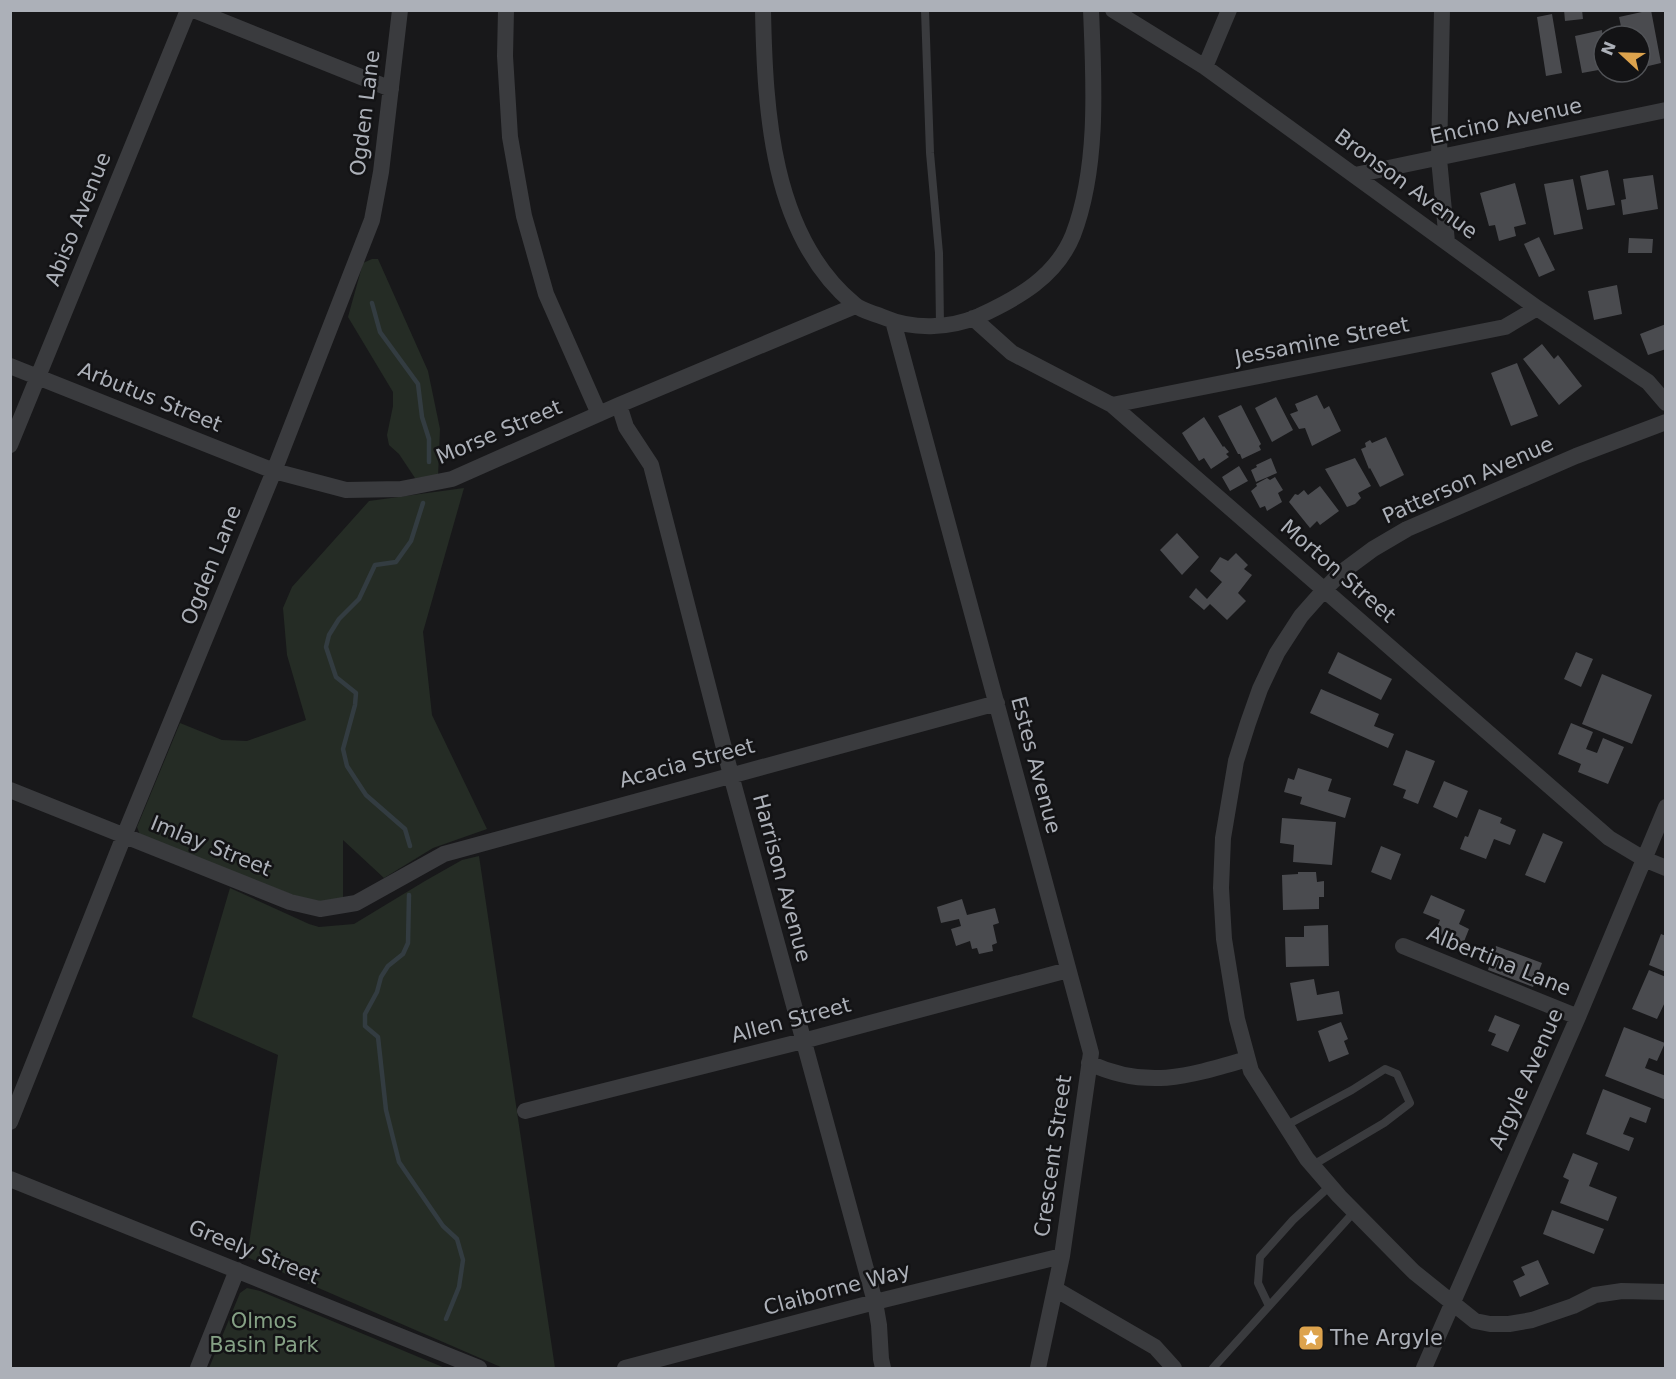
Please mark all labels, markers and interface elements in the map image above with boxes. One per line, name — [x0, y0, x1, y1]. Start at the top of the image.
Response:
north arrow — [1592, 24, 1652, 84]
text: N — [1597, 39, 1620, 58]
street label: Ogden Lane — [345, 49, 385, 177]
street label: Encino Avenue — [1428, 93, 1584, 149]
street label: Bronson Avenue — [1330, 124, 1482, 244]
street label: Abiso Avenue — [40, 149, 116, 289]
street label: Jessamine Street — [1231, 312, 1411, 370]
street label: Arbutus Street — [75, 357, 225, 437]
street label: Morse Street — [433, 395, 565, 469]
street label: Patterson Avenue — [1379, 432, 1557, 528]
street label: Ogden Lane — [176, 502, 246, 628]
street label: Morton Street — [1276, 515, 1400, 627]
street label: Estes Avenue — [1006, 694, 1066, 836]
street label: Acacia Street — [617, 733, 757, 793]
street label: Harrison Avenue — [748, 791, 816, 965]
street label: Imlay Street — [147, 811, 275, 881]
street label: Albertina Lane — [1424, 921, 1574, 1001]
street label: Allen Street — [729, 993, 853, 1047]
street label: Argyle Avenue — [1484, 1005, 1568, 1153]
street label: Crescent Street — [1030, 1074, 1076, 1238]
street label: Greely Street — [185, 1215, 323, 1289]
street label: Claiborne Way — [761, 1258, 913, 1320]
park label: Olmos Basin Park — [209, 1309, 320, 1357]
place icon: The Argyle — [1296, 1323, 1326, 1353]
place label: The Argyle — [1329, 1326, 1443, 1350]

